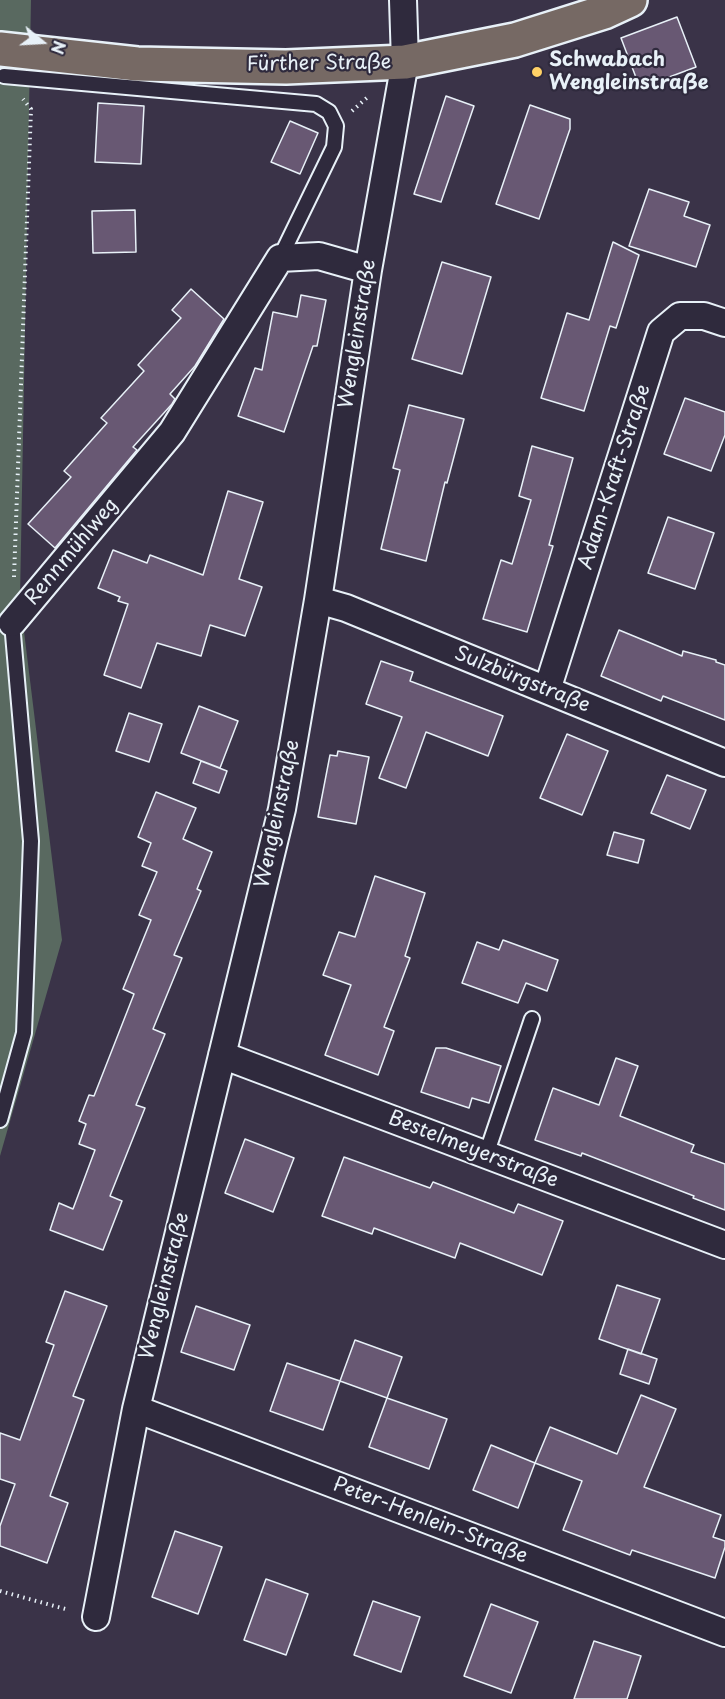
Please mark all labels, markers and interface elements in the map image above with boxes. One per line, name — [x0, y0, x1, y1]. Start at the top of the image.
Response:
north arrow — [12, 12, 72, 72]
text: N — [46, 38, 72, 57]
place label: Schwabach Wengleinstraße — [549, 48, 709, 95]
street label: Fürther Straße — [246, 51, 392, 77]
marker: Schwabach Wengleinstraße — [530, 65, 544, 79]
street label: Wengleinstraße — [334, 258, 382, 410]
street label: Adam-Kraft-Straße — [574, 381, 656, 573]
street label: Rennmühlweg — [20, 494, 124, 610]
street label: Sulzbürgstraße — [451, 642, 593, 718]
street label: Wengleinstraße — [251, 738, 305, 890]
street label: Bestelmeyerstraße — [385, 1107, 561, 1193]
street label: Wengleinstraße — [135, 1210, 195, 1362]
street label: Peter-Henlein-Straße — [329, 1473, 531, 1569]

